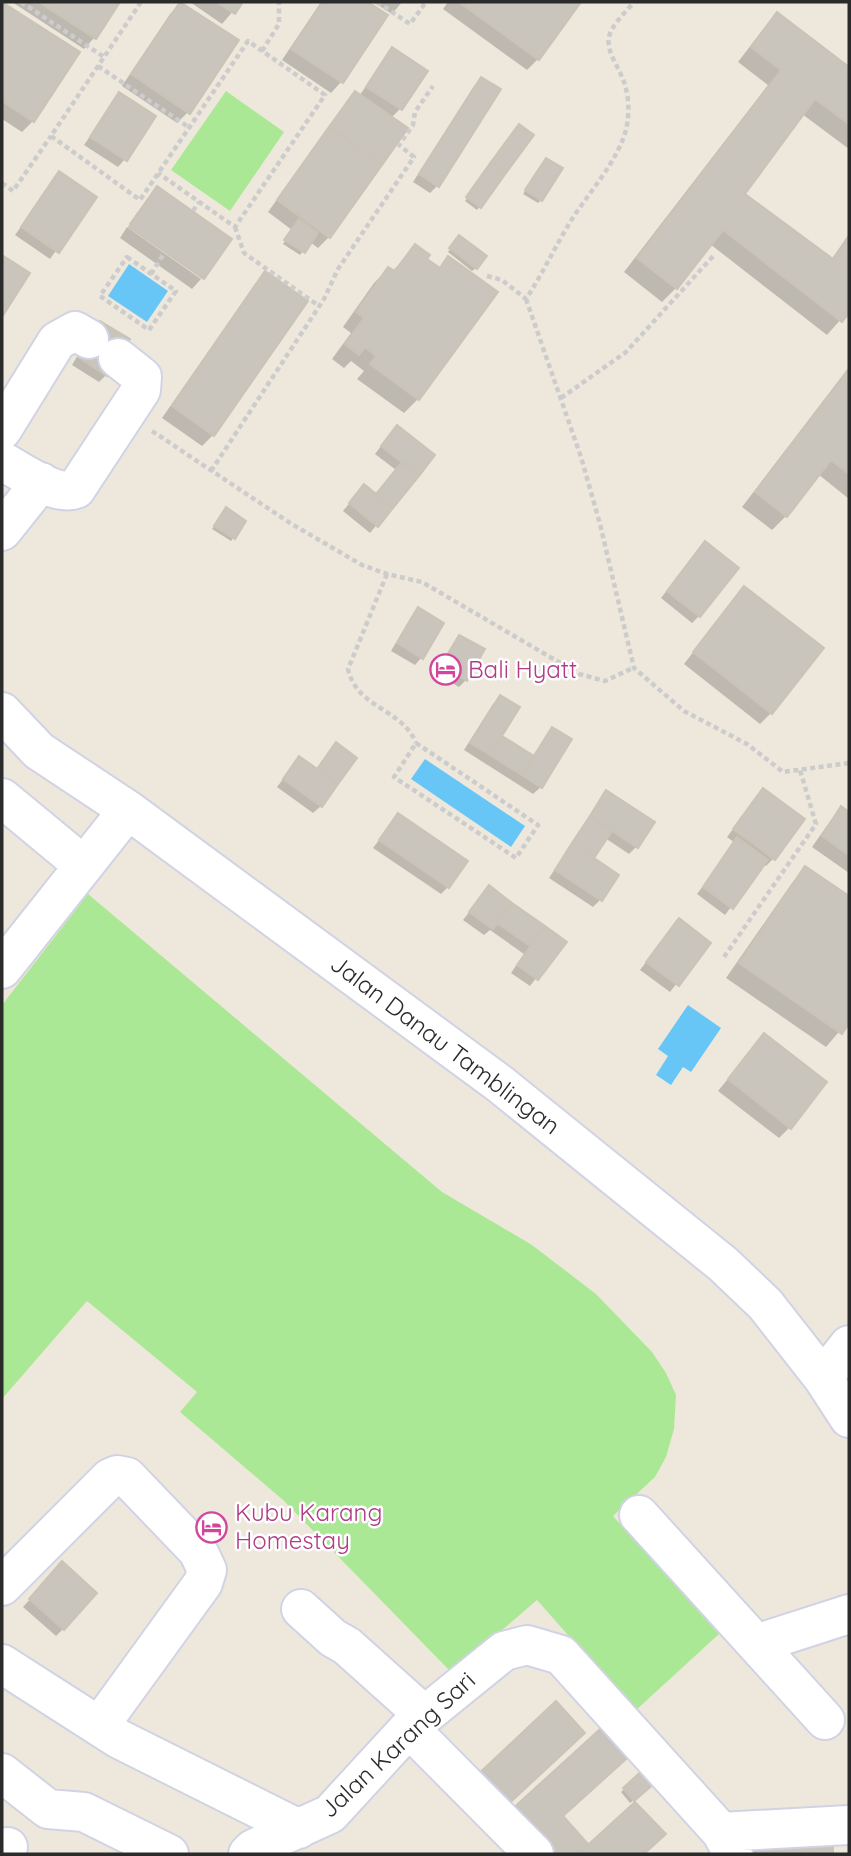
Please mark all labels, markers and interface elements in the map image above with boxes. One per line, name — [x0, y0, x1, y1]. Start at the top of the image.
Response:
hotel icon: Bali Hyatt — [428, 653, 462, 687]
place label: Bali Hyatt — [468, 654, 577, 684]
street label: Jalan Danau Tamblingan — [325, 948, 566, 1140]
place label: Kubu Karang Homestay — [235, 1497, 382, 1555]
hotel icon: Kubu Karang Homestay — [195, 1510, 229, 1544]
street label: Jalan Karang Sari — [314, 1665, 481, 1824]

